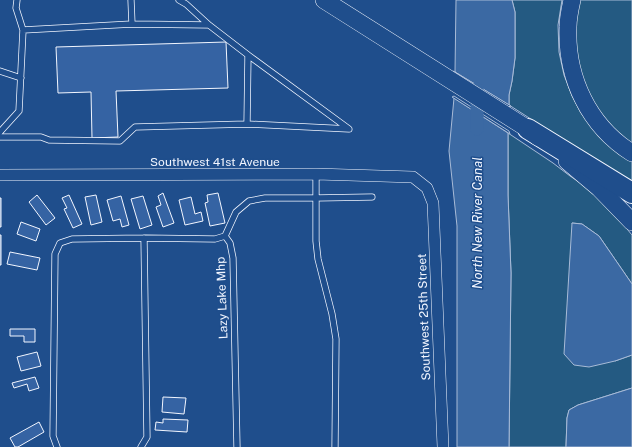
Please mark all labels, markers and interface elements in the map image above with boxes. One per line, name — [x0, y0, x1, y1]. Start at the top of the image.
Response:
street label: Southwest 41st Avenue — [150, 155, 280, 169]
water label: North New River Canal — [470, 157, 485, 289]
street label: Southwest 25th Street — [415, 253, 433, 381]
street label: Lazy Lake Mhp — [214, 257, 230, 339]

